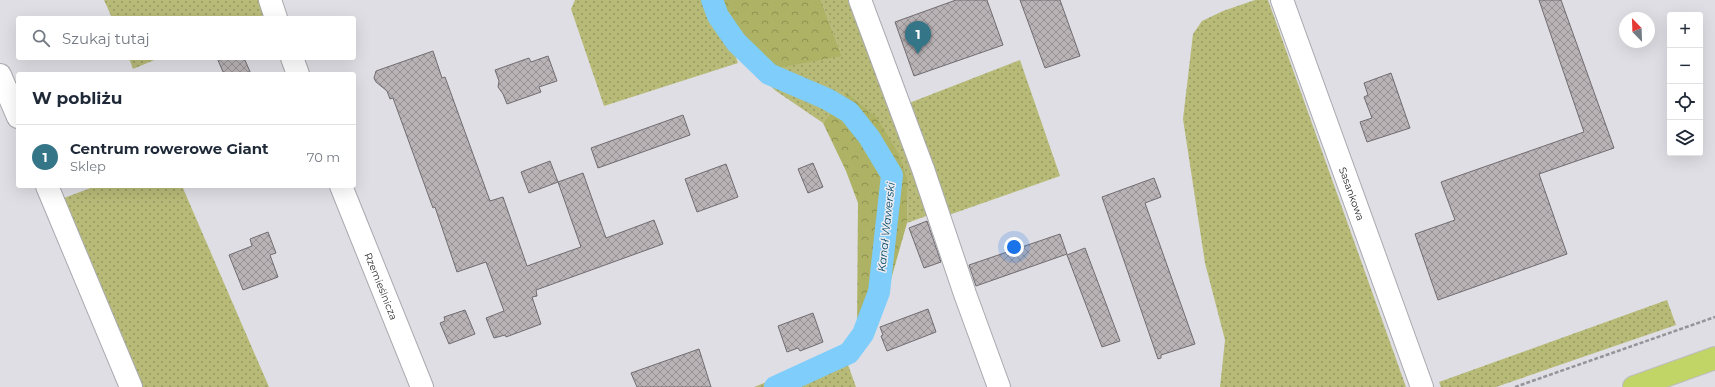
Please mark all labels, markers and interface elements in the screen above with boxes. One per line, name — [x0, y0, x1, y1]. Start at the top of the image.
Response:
north arrow — [1619, 12, 1655, 48]
map controls — [1667, 12, 1703, 156]
button: + — [1667, 12, 1703, 48]
search box — [16, 16, 356, 60]
pin: 1 — [905, 21, 931, 54]
icon: search — [30, 27, 52, 49]
text: Szukaj tutaj — [62, 29, 150, 48]
button: − — [1667, 48, 1703, 84]
button: locate — [1667, 84, 1703, 120]
text: W pobliżu — [32, 88, 122, 108]
button: layers — [1667, 120, 1703, 156]
text: Centrum rowerowe Giant — [70, 139, 269, 158]
text: 1 — [42, 149, 48, 165]
text: 70 m — [307, 149, 340, 165]
text: Sklep — [70, 158, 106, 174]
street label: Sasankowa — [1336, 165, 1368, 222]
water label: Kanał Wawerski — [874, 181, 898, 273]
your location — [1004, 237, 1024, 257]
street label: Rzemieślnicza — [362, 251, 401, 322]

